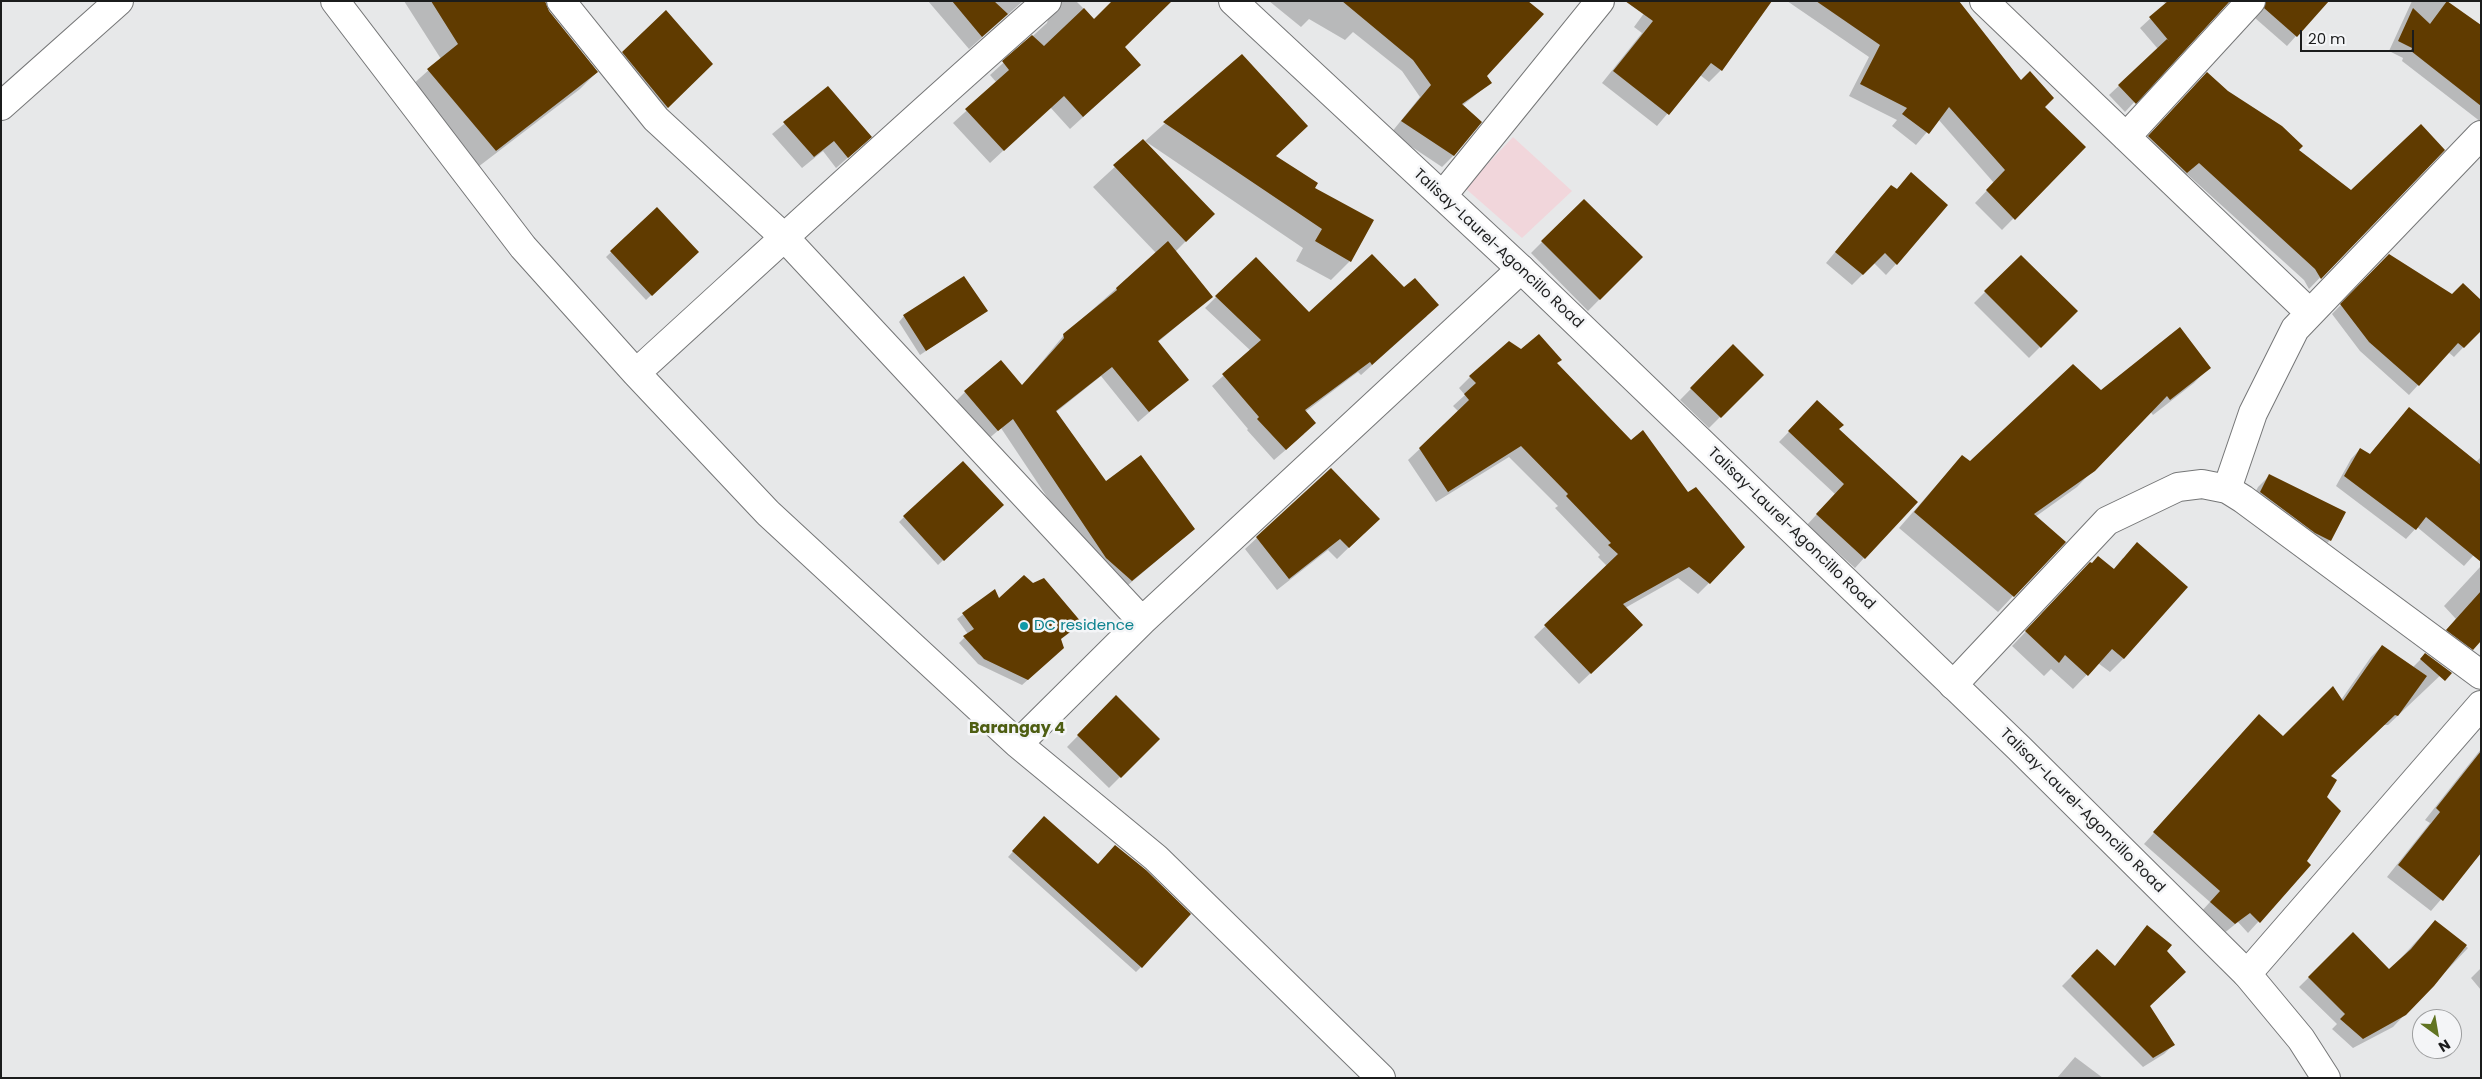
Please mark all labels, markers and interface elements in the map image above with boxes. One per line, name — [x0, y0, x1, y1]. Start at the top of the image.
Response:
scale bar — [2302, 20, 2416, 52]
text: 20 m — [2308, 28, 2346, 49]
street label: Talisay-Laurel-Agoncillo Road — [1409, 165, 1587, 333]
street label: Talisay-Laurel-Agoncillo Road — [1704, 444, 1878, 614]
place label: DC residence — [1034, 617, 1134, 635]
marker: DC residence — [1018, 620, 1030, 632]
district label: Barangay 4 — [969, 719, 1065, 739]
street label: Talisay-Laurel-Agoncillo Road — [1996, 725, 2168, 897]
north arrow — [2412, 1009, 2462, 1059]
text: N — [2435, 1035, 2454, 1057]

